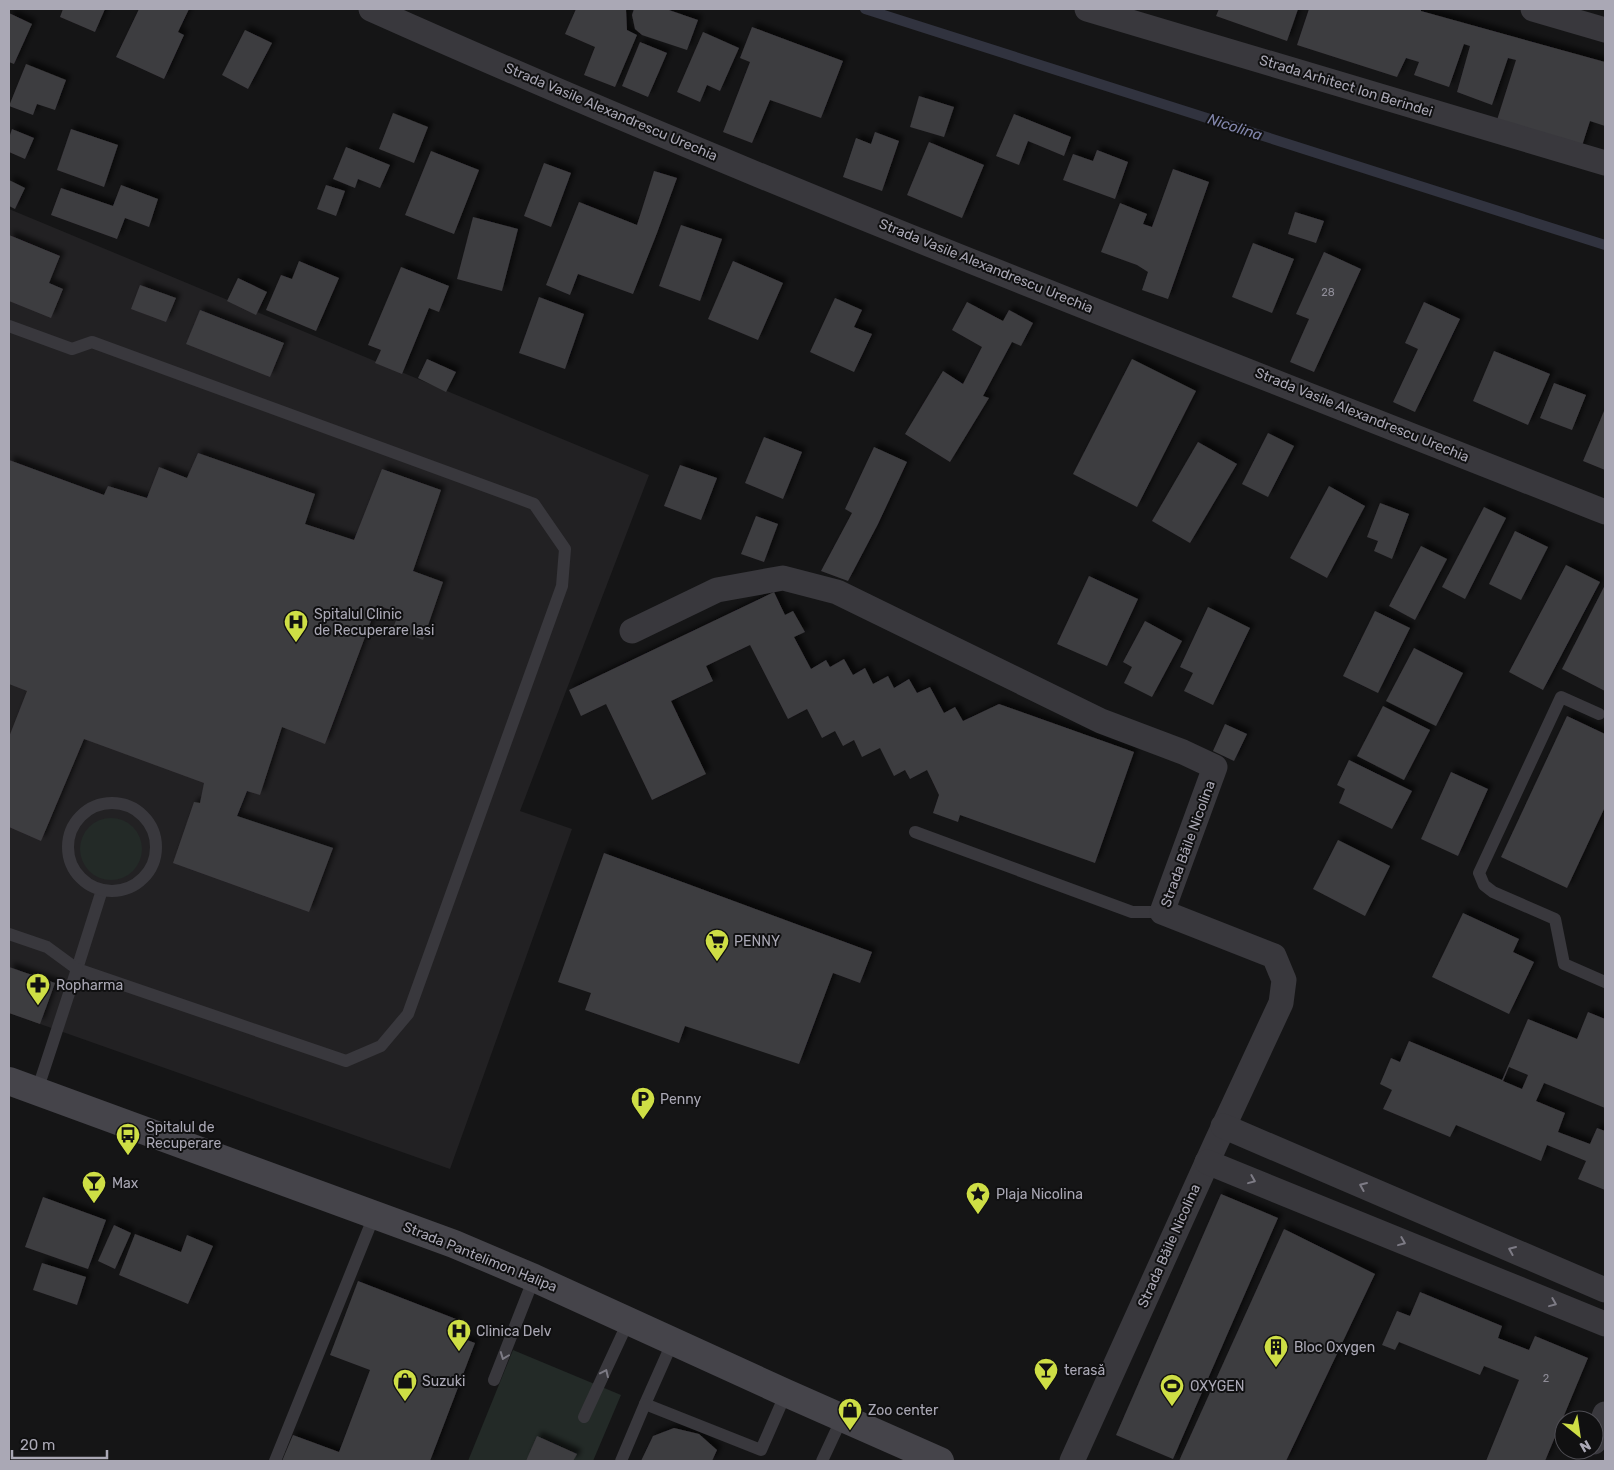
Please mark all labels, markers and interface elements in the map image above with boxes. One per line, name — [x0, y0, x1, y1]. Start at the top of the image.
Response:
street label: Strada Arhitect Ion Berindei — [1257, 51, 1435, 121]
street label: Strada Vasile Alexandrescu Urechia — [502, 59, 720, 165]
water label: Nicolina — [1206, 110, 1265, 144]
street label: Strada Vasile Alexandrescu Urechia — [876, 215, 1096, 317]
house number: 28 — [1321, 286, 1335, 299]
street label: Strada Vasile Alexandrescu Urechia — [1252, 364, 1472, 466]
place label: Spitalul Clinic de Recuperare Iasi — [314, 606, 434, 639]
hospital icon: Spitalul Clinic de Recuperare Iasi — [283, 609, 309, 643]
street label: Strada Băile Nicolina — [1157, 778, 1219, 910]
supermarket icon: PENNY — [704, 928, 730, 962]
place label: PENNY — [734, 933, 780, 950]
pharmacy icon: Ropharma — [25, 972, 51, 1006]
place label: Ropharma — [56, 977, 123, 994]
parking icon: Penny — [630, 1086, 656, 1120]
place label: Penny — [660, 1091, 701, 1108]
place label: Spitalul de Recuperare — [146, 1119, 221, 1152]
bus stop icon: Spitalul de Recuperare — [115, 1122, 141, 1156]
bar icon: Max — [81, 1170, 107, 1204]
one-way arrow — [1247, 1174, 1256, 1185]
place label: Max — [112, 1175, 139, 1192]
place icon: Plaja Nicolina — [965, 1181, 991, 1215]
street label: Strada Băile Nicolina — [1134, 1181, 1204, 1311]
one-way arrow — [1359, 1182, 1368, 1193]
place label: Plaja Nicolina — [996, 1186, 1083, 1203]
street label: Strada Pantelimon Halipa — [400, 1218, 560, 1296]
one-way arrow — [1398, 1236, 1406, 1246]
one-way arrow — [1508, 1246, 1517, 1257]
one-way arrow — [1548, 1297, 1557, 1307]
hospital icon: Clinica Delv — [446, 1318, 472, 1352]
place label: Clinica Delv — [476, 1323, 552, 1340]
building icon: Bloc Oxygen — [1263, 1334, 1289, 1368]
place label: Bloc Oxygen — [1294, 1339, 1375, 1356]
one-way arrow — [500, 1351, 510, 1360]
bar icon: terasă — [1033, 1357, 1059, 1391]
place label: terasă — [1064, 1362, 1105, 1379]
shop icon: Suzuki — [392, 1368, 418, 1402]
one-way arrow — [598, 1369, 609, 1378]
house number: 2 — [1543, 1372, 1549, 1385]
place label: Suzuki — [422, 1373, 465, 1390]
sports icon: OXYGEN — [1159, 1373, 1185, 1407]
place label: OXYGEN — [1190, 1378, 1244, 1395]
shop icon: Zoo center — [837, 1397, 863, 1431]
place label: Zoo center — [868, 1402, 939, 1419]
north arrow — [1554, 1410, 1604, 1460]
scale bar — [12, 1428, 108, 1460]
text: 20 m — [20, 1436, 55, 1454]
text: N — [1577, 1436, 1594, 1456]

